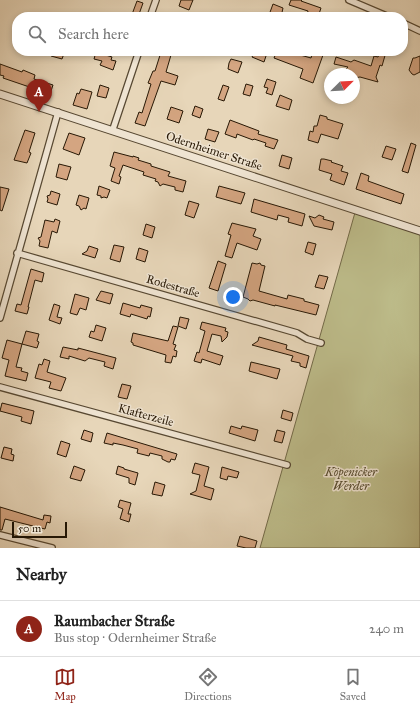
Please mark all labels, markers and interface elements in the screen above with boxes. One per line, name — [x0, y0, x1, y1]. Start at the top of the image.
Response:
search box — [12, 12, 408, 56]
icon: search — [26, 23, 48, 45]
text: Search here — [58, 25, 129, 43]
north arrow — [324, 68, 360, 104]
pin: A — [26, 79, 52, 112]
street label: Odernheimer Straße — [164, 129, 264, 173]
street label: Rodestraße — [145, 272, 201, 300]
your location — [223, 287, 243, 307]
street label: Klafterzeile — [117, 401, 175, 429]
park label: Köpenicker Werder — [324, 465, 378, 493]
scale bar — [12, 520, 67, 539]
text: 50 m — [18, 522, 41, 535]
text: Nearby — [16, 564, 67, 585]
text: Raumbacher Straße — [54, 612, 175, 630]
text: A — [25, 621, 33, 637]
text: 240 m — [369, 621, 404, 637]
text: Bus stop · Odernheimer Straße — [54, 630, 217, 646]
tab: Map — [54, 666, 76, 703]
tab: Directions — [184, 666, 232, 703]
tab: Saved — [340, 666, 366, 703]

